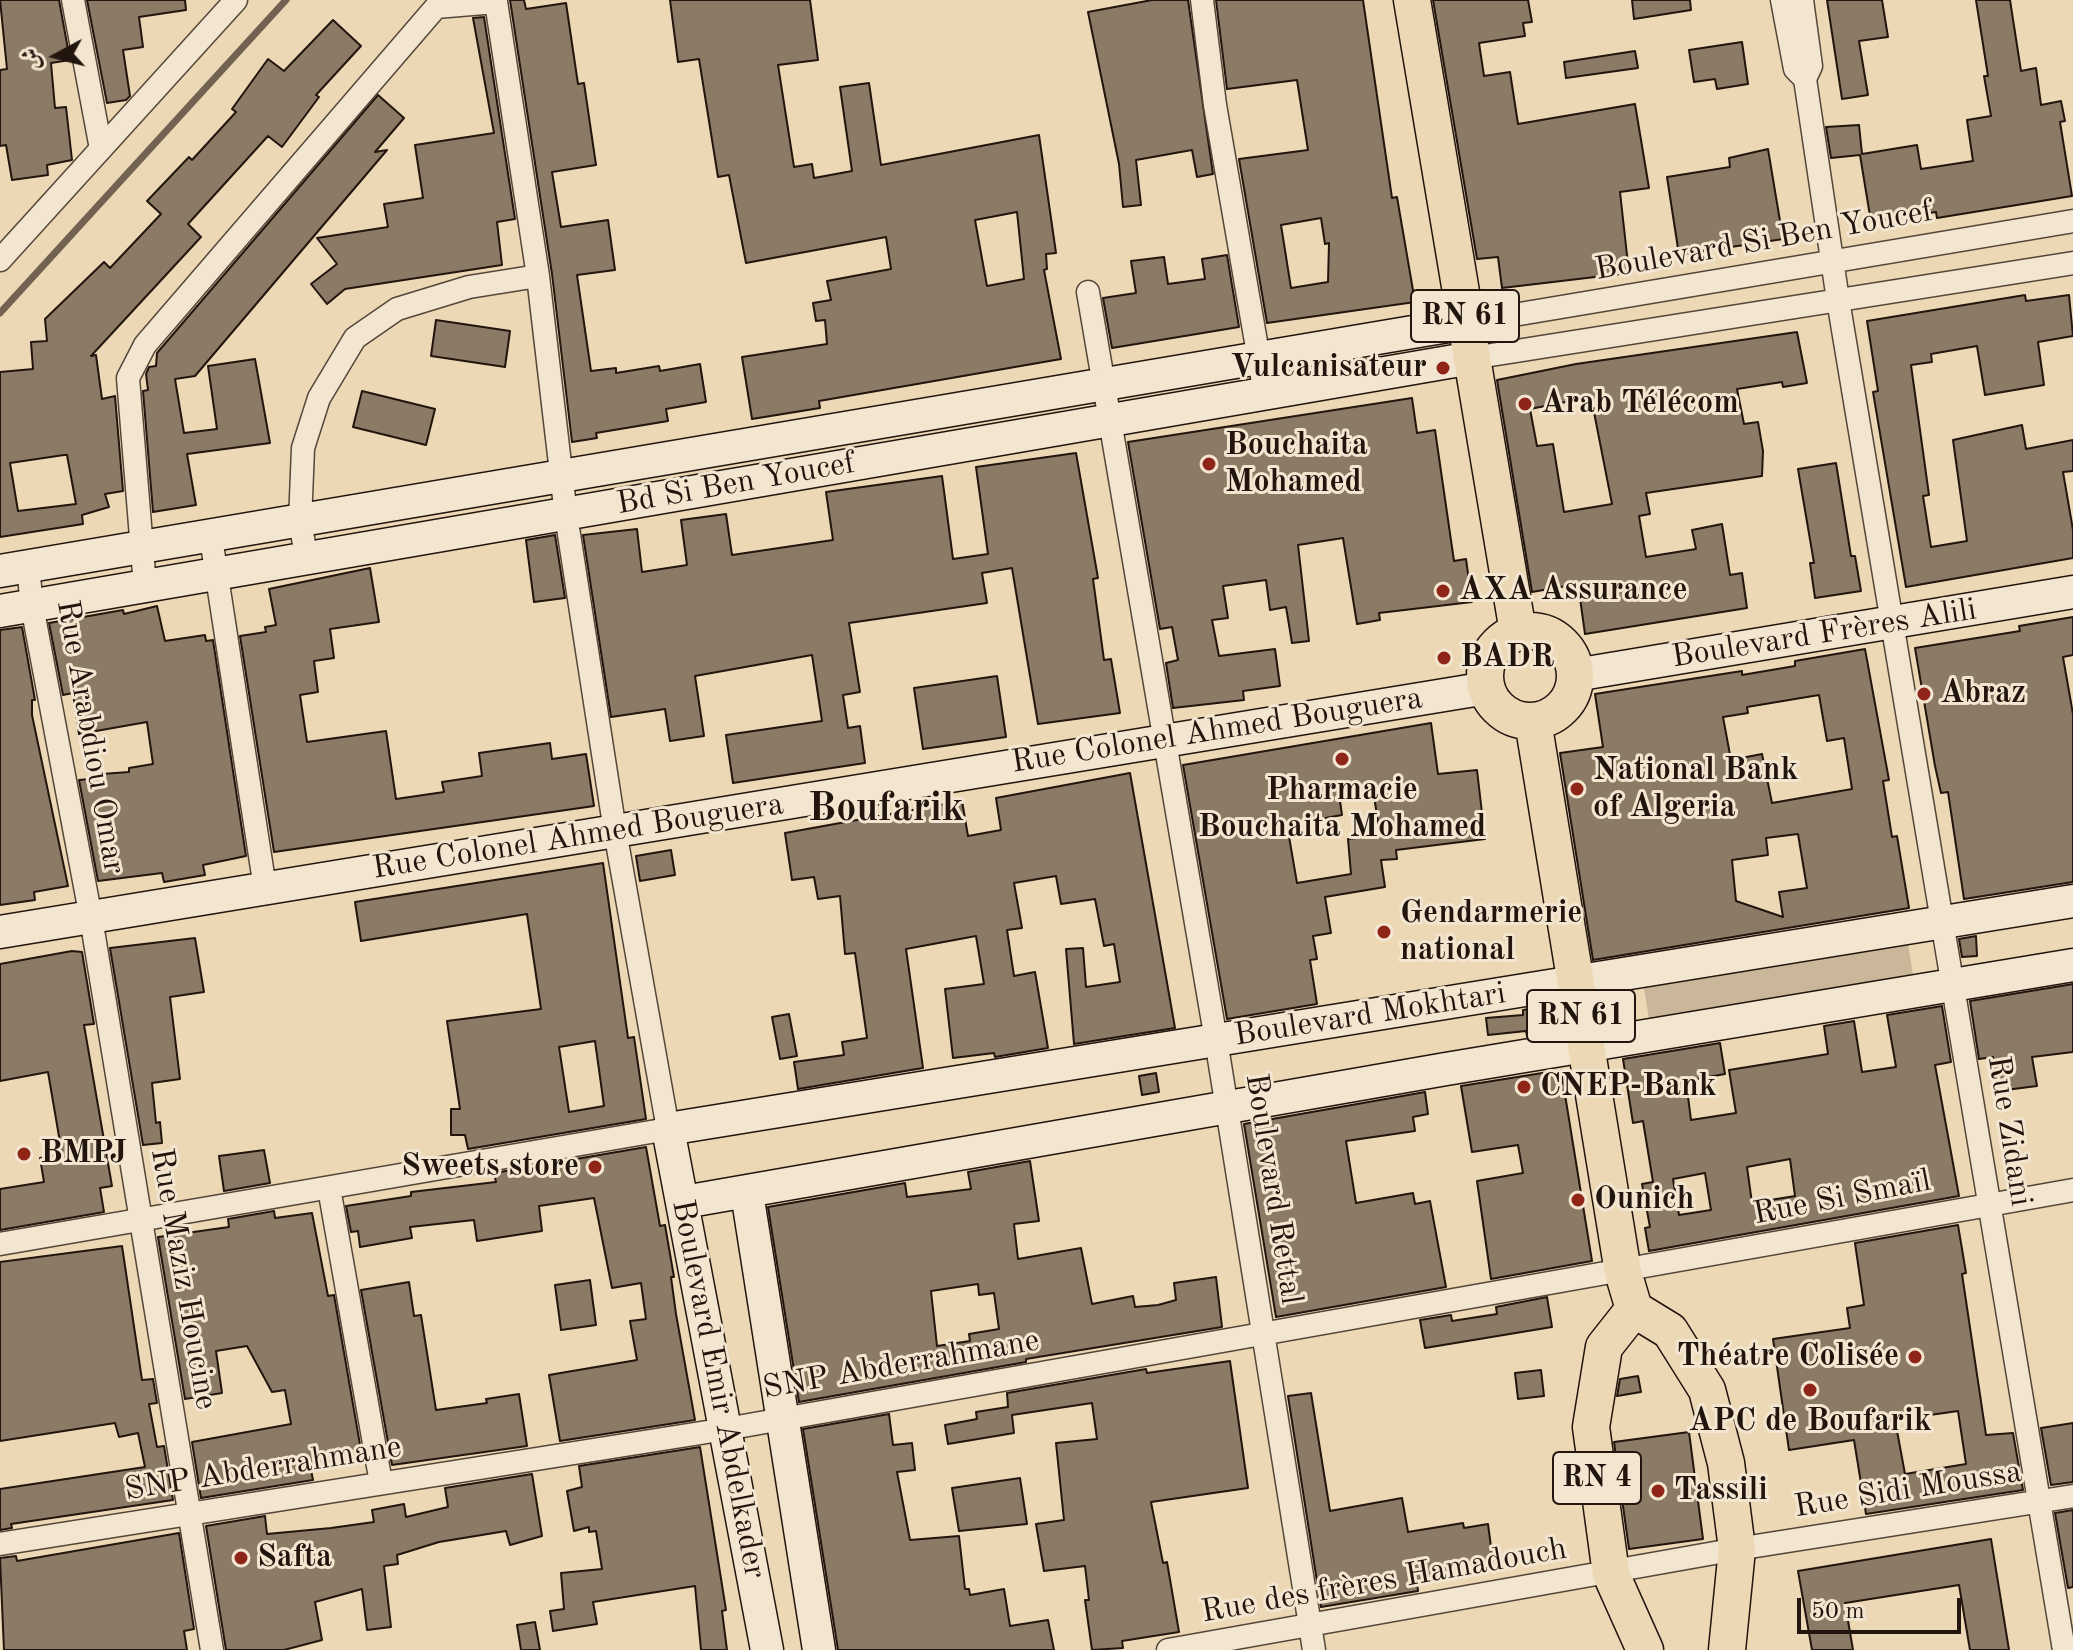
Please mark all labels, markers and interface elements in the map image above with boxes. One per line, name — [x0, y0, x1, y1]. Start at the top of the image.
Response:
north arrow — [16, 16, 96, 96]
text: ش — [20, 47, 44, 71]
street label: Boulevard Si Ben Youcef — [1592, 192, 1936, 290]
road number: RN 61 — [1411, 290, 1519, 342]
place label: Vulcanisateur — [1230, 349, 1427, 387]
marker: Vulcanisateur — [1434, 359, 1452, 377]
place label: Arab Télécom — [1541, 385, 1739, 423]
marker: Arab Télécom — [1516, 395, 1534, 413]
place label: Bouchaita Mohamed — [1225, 427, 1368, 502]
street label: Bd Si Ben Youcef — [614, 444, 858, 524]
marker: Bouchaita Mohamed — [1200, 455, 1218, 473]
place label: AXA Assurance — [1459, 572, 1687, 610]
marker: AXA Assurance — [1434, 582, 1452, 600]
street label: Boulevard Frères Alili — [1669, 591, 1979, 677]
street label: Rue Arabdiou Omar — [47, 597, 133, 877]
place label: BADR — [1460, 639, 1554, 677]
marker: BADR — [1435, 649, 1453, 667]
place label: Abraz — [1940, 675, 2026, 713]
street label: Rue Colonel Ahmed Bouguera — [1009, 680, 1425, 782]
marker: Abraz — [1915, 685, 1933, 703]
marker: Pharmacie Bouchaita Mohamed — [1333, 750, 1351, 768]
place label: National Bank of Algeria — [1593, 752, 1799, 827]
place label: Pharmacie Bouchaita Mohamed — [1198, 772, 1486, 847]
marker: National Bank of Algeria — [1568, 780, 1586, 798]
street label: Rue Colonel Ahmed Bouguera — [370, 786, 786, 888]
district label: Boufarik — [808, 786, 964, 834]
place label: Gendarmerie national — [1400, 895, 1582, 970]
marker: Gendarmerie national — [1375, 923, 1393, 941]
street label: Boulevard Mokhtari — [1231, 975, 1509, 1055]
road number: RN 61 — [1527, 990, 1635, 1042]
street label: Rue Zidani — [1978, 1053, 2040, 1209]
place label: CNEP-Bank — [1540, 1068, 1717, 1106]
street label: Boulevard Rettal — [1236, 1071, 1310, 1307]
marker: CNEP-Bank — [1515, 1078, 1533, 1096]
place label: BMPJ — [40, 1135, 127, 1173]
marker: BMPJ — [15, 1145, 33, 1163]
street label: Rue Maziz Houcine — [141, 1145, 225, 1413]
place label: Sweets store — [401, 1148, 579, 1186]
marker: Sweets store — [586, 1158, 604, 1176]
street label: Rue Si Smaïl — [1750, 1162, 1934, 1234]
place label: Ounich — [1594, 1181, 1695, 1219]
marker: Ounich — [1569, 1191, 1587, 1209]
street label: Boulevard Emir Abdelkader — [662, 1196, 774, 1582]
street label: SNP Abderrahmane — [760, 1322, 1042, 1408]
place label: Théatre Colisée — [1677, 1338, 1899, 1376]
marker: Théatre Colisée — [1906, 1348, 1924, 1366]
marker: APC de Boufarik — [1801, 1381, 1819, 1399]
place label: APC de Boufarik — [1688, 1403, 1932, 1441]
street label: SNP Abderrahmane — [122, 1428, 404, 1510]
road number: RN 4 — [1553, 1452, 1641, 1504]
street label: Rue Sidi Moussa — [1791, 1453, 2025, 1527]
place label: Tassili — [1674, 1472, 1768, 1510]
marker: Tassili — [1649, 1482, 1667, 1500]
street label: Rue des frères Hamadouch — [1198, 1530, 1570, 1632]
place label: Safta — [257, 1539, 332, 1577]
marker: Safta — [232, 1549, 250, 1567]
scale bar — [1801, 1582, 1965, 1632]
text: 50 m — [1811, 1600, 1865, 1624]

